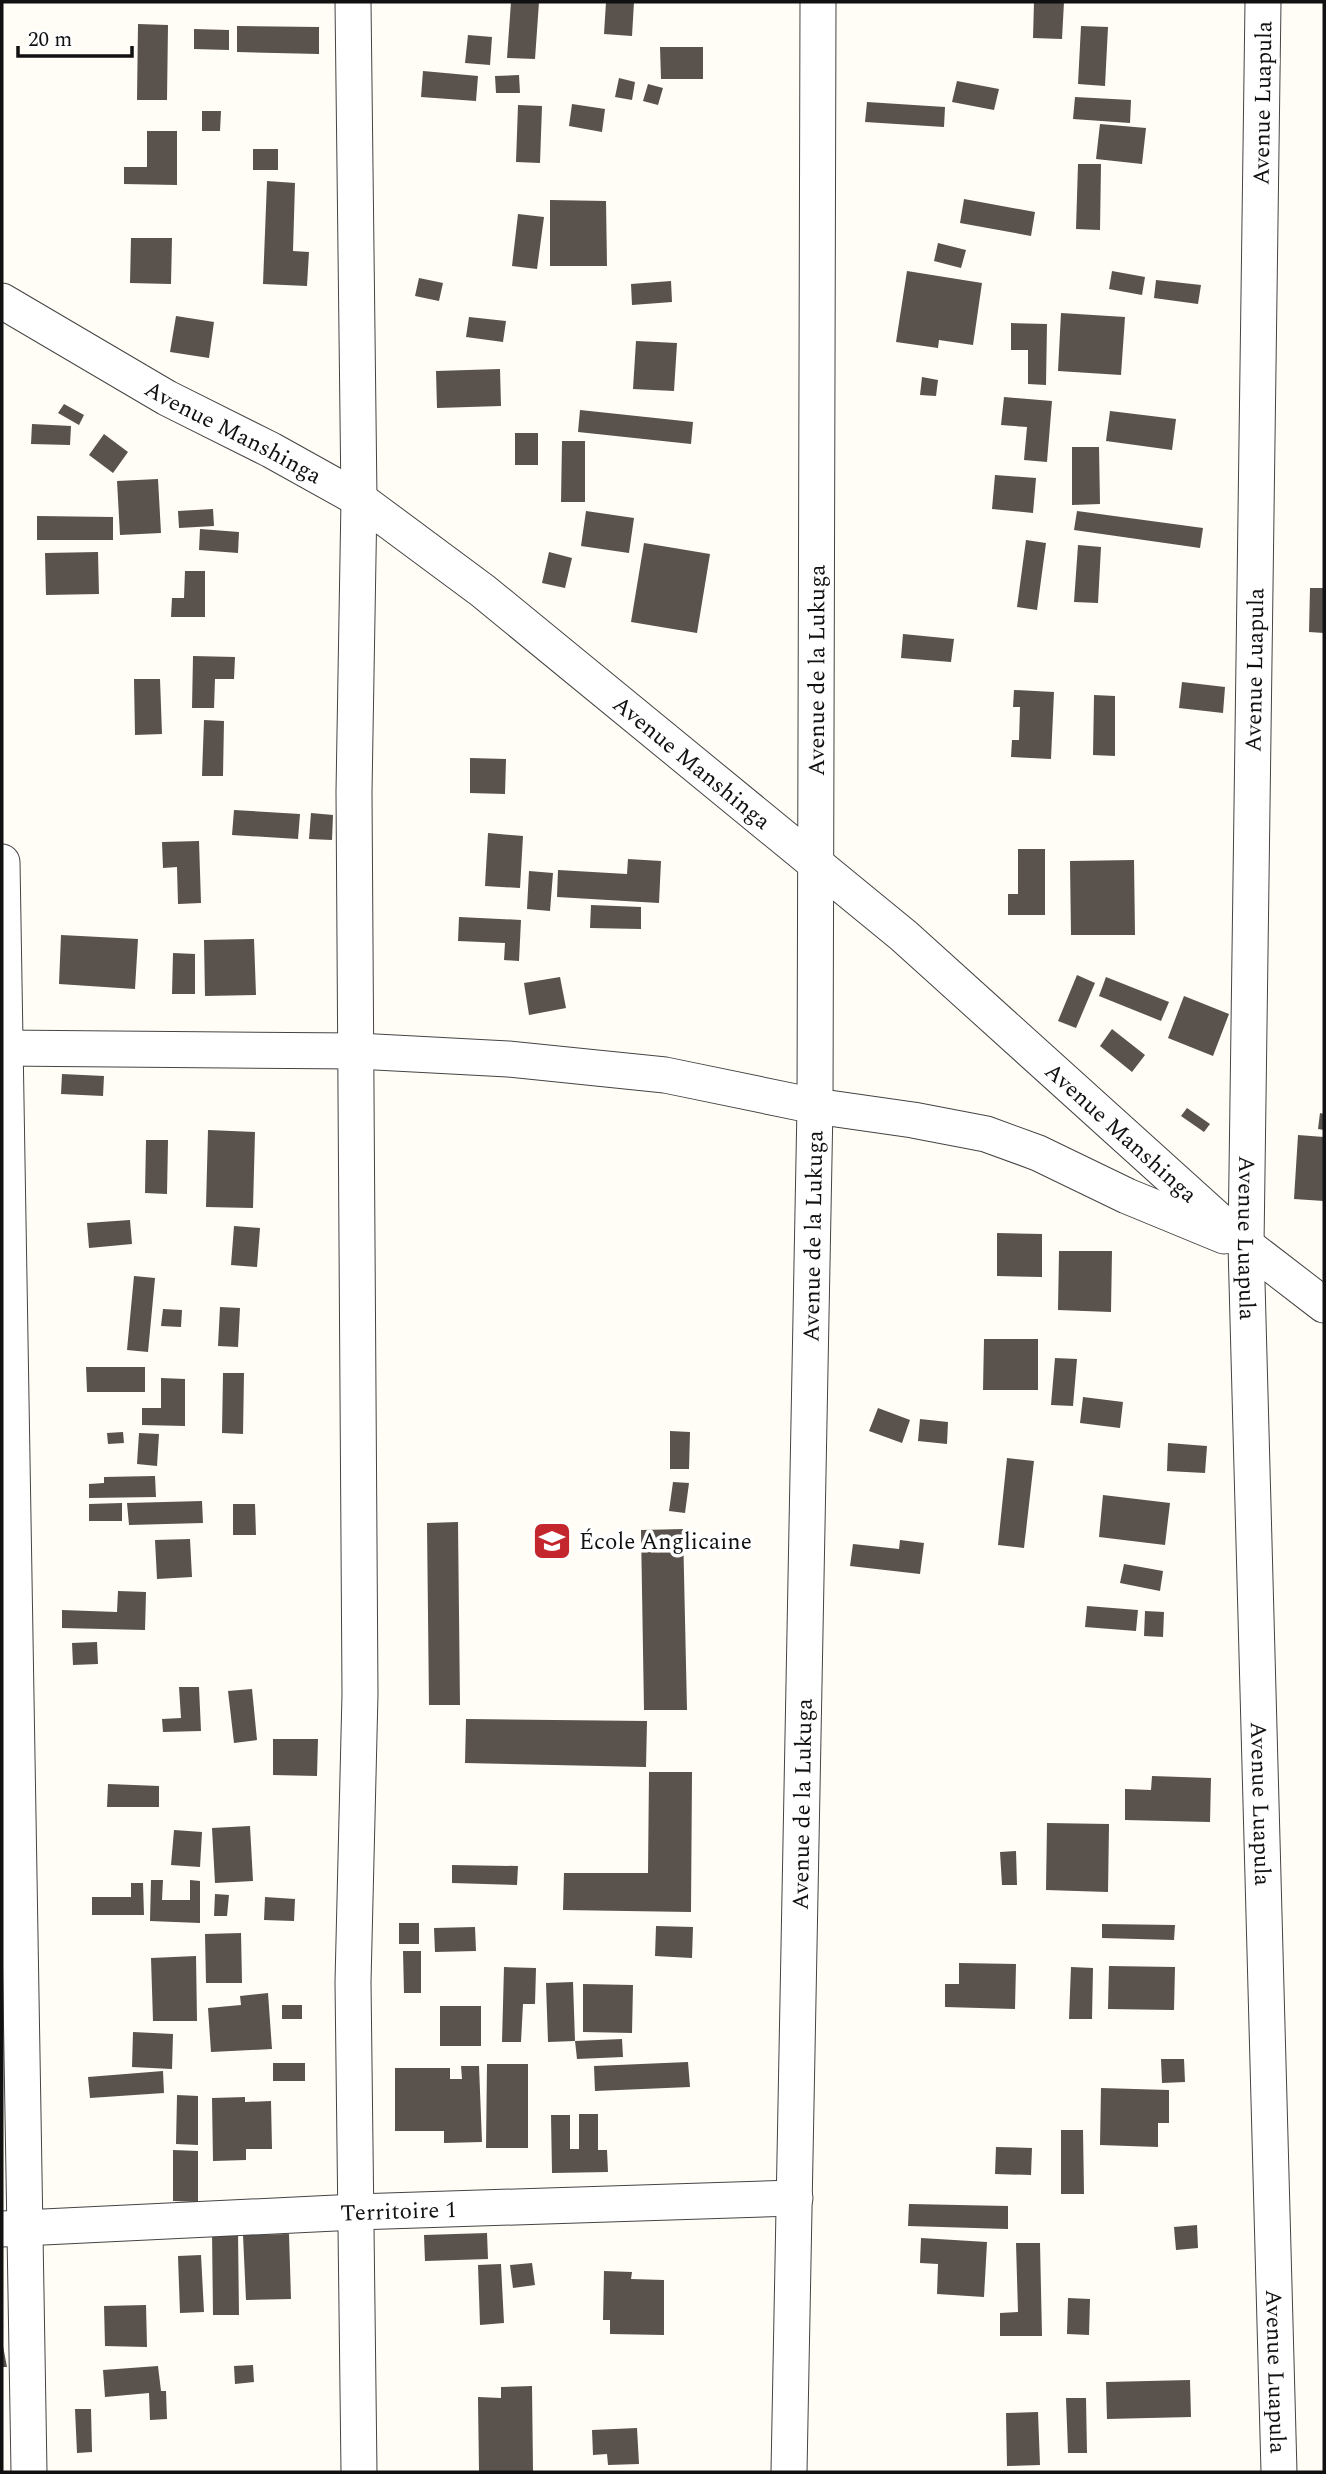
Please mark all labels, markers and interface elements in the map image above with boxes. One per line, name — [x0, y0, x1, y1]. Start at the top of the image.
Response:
scale bar — [18, 14, 131, 58]
street label: Avenue Luapula — [1245, 21, 1282, 185]
text: 20 m — [28, 24, 72, 56]
street label: Avenue Manshinga — [137, 372, 328, 494]
street label: Avenue de la Lukuga — [800, 564, 835, 776]
street label: Avenue Luapula — [1237, 588, 1274, 752]
street label: Avenue Manshinga — [604, 688, 778, 839]
street label: Avenue Manshinga — [1036, 1055, 1205, 1212]
street label: Avenue de la Lukuga — [795, 1130, 834, 1342]
street label: Avenue Luapula — [1227, 1155, 1264, 1321]
school or university icon: École Anglicaine — [531, 1520, 573, 1562]
place label: École Anglicaine — [579, 1525, 752, 1560]
street label: Avenue de la Lukuga — [784, 1698, 823, 1910]
street label: Avenue Luapula — [1240, 1721, 1279, 1886]
street label: Territoire 1 — [340, 2193, 457, 2232]
street label: Avenue Luapula — [1255, 2289, 1295, 2454]

